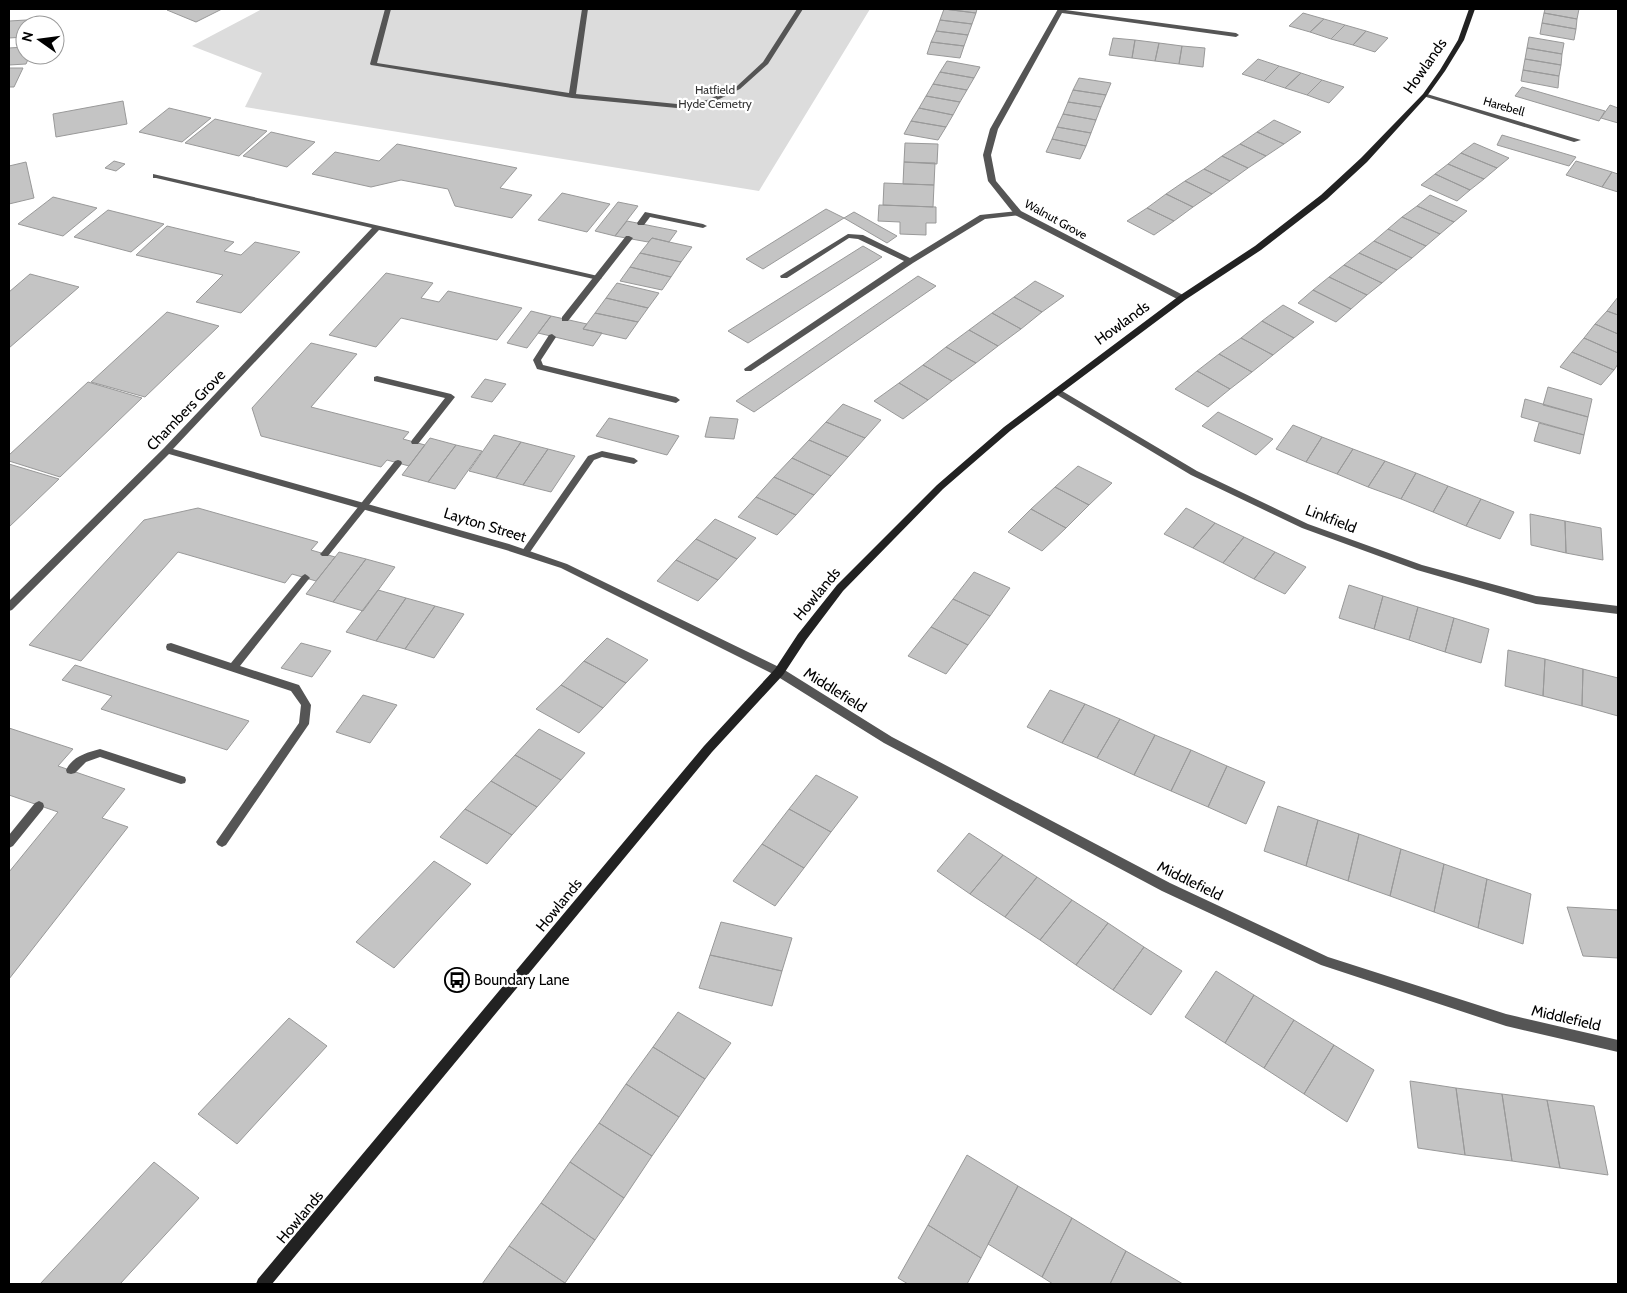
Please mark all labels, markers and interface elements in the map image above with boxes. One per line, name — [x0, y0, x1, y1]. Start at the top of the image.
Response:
north arrow — [15, 15, 65, 65]
text: N — [17, 30, 37, 44]
street label: Howlands — [1400, 35, 1450, 97]
park label: Hatfield Hyde Cemetry — [678, 82, 752, 111]
street label: Harebell — [1482, 93, 1527, 119]
street label: Walnut Grove — [1022, 196, 1090, 242]
street label: Howlands — [1091, 297, 1153, 349]
street label: Chambers Grove — [143, 366, 229, 454]
street label: Linkfield — [1303, 501, 1359, 537]
street label: Layton Street — [441, 504, 529, 546]
street label: Howlands — [790, 564, 844, 624]
street label: Middlefield — [800, 664, 870, 716]
street label: Middlefield — [1154, 857, 1226, 905]
street label: Howlands — [532, 875, 586, 935]
bus stop icon: Boundary Lane — [444, 967, 470, 993]
place label: Boundary Lane — [474, 971, 570, 989]
street label: Middlefield — [1530, 1001, 1602, 1035]
street label: Howlands — [273, 1187, 327, 1247]

